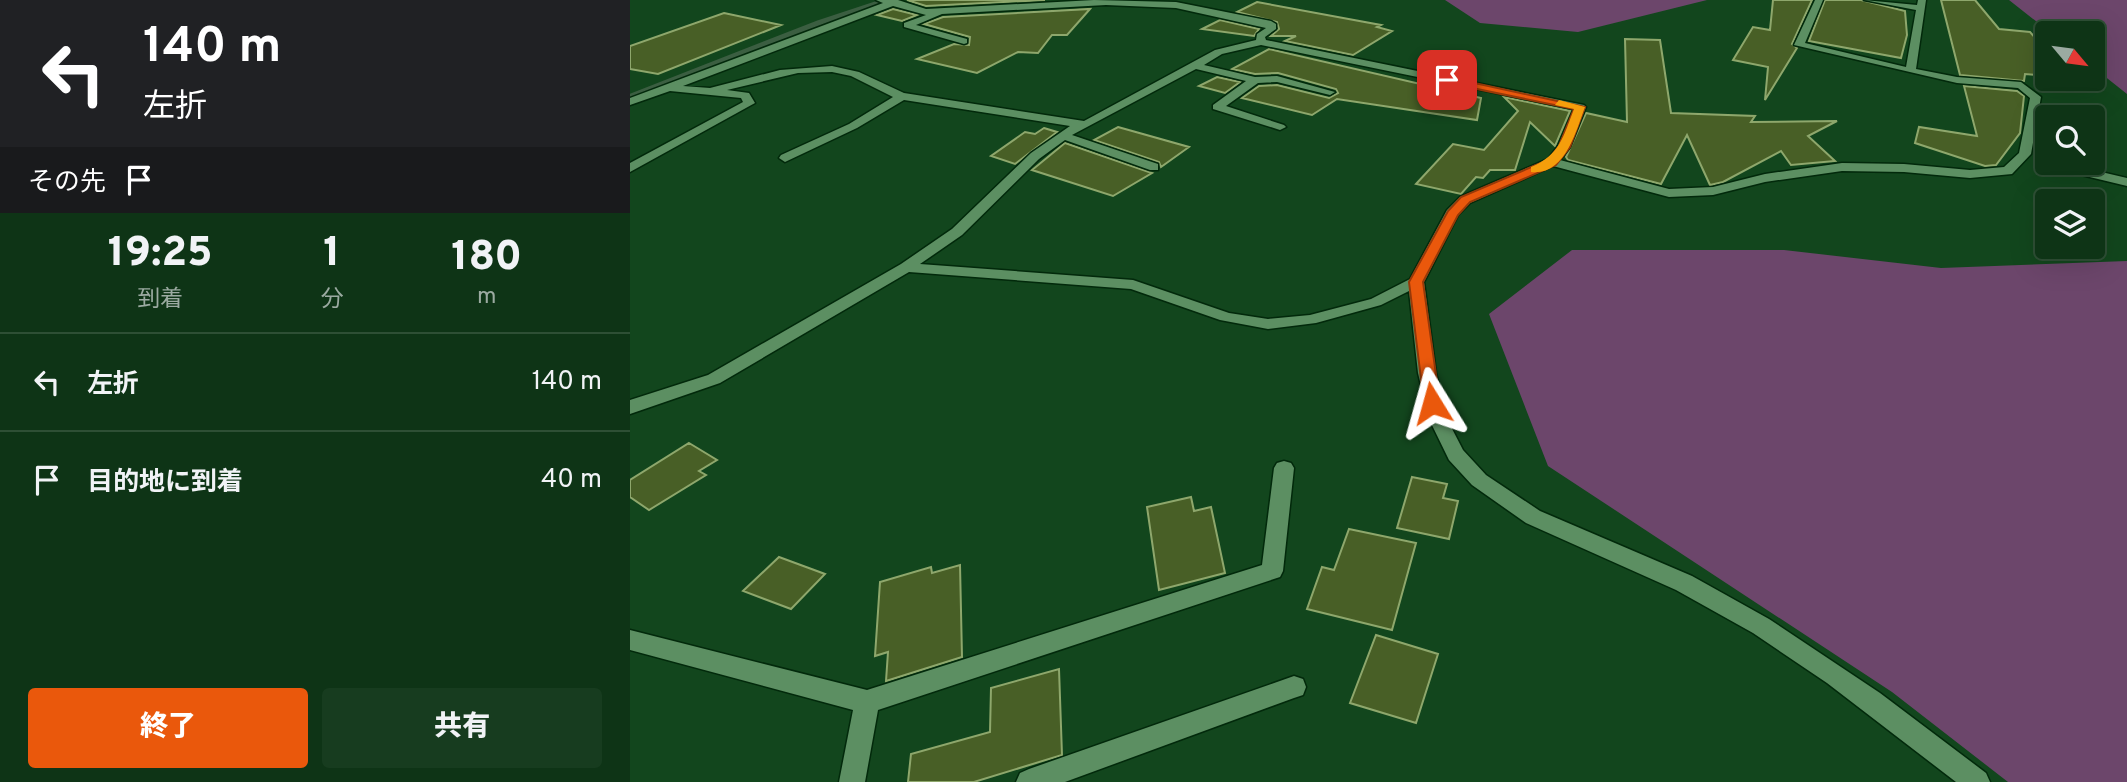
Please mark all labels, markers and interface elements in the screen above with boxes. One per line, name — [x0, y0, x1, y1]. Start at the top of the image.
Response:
text: 140 m — [143, 18, 282, 80]
north arrow — [2035, 21, 2105, 91]
map controls — [2035, 21, 2105, 259]
icon: left — [28, 28, 119, 119]
pin — [1417, 50, 1477, 110]
icon: arrive — [1428, 61, 1466, 99]
text: 左折 — [143, 88, 207, 128]
button: search — [2035, 105, 2105, 175]
icon: arrive — [120, 161, 158, 199]
text: その先 — [28, 167, 106, 200]
button: layers — [2035, 189, 2105, 259]
text: 19:25 — [108, 228, 213, 281]
text: 1 — [323, 228, 341, 281]
text: 180 — [451, 232, 522, 285]
text: m — [477, 283, 496, 312]
text: 到着 — [137, 286, 183, 315]
text: 分 — [320, 286, 343, 315]
icon: left — [28, 363, 66, 401]
text: 140 m — [532, 366, 602, 399]
position arrow — [1395, 366, 1469, 440]
text: 左折 — [87, 369, 139, 402]
icon: arrive — [28, 461, 66, 499]
text: 40 m — [541, 464, 602, 497]
text: 目的地に到着 — [87, 467, 243, 500]
button: 終了 — [28, 688, 308, 768]
button: 共有 — [322, 688, 602, 768]

